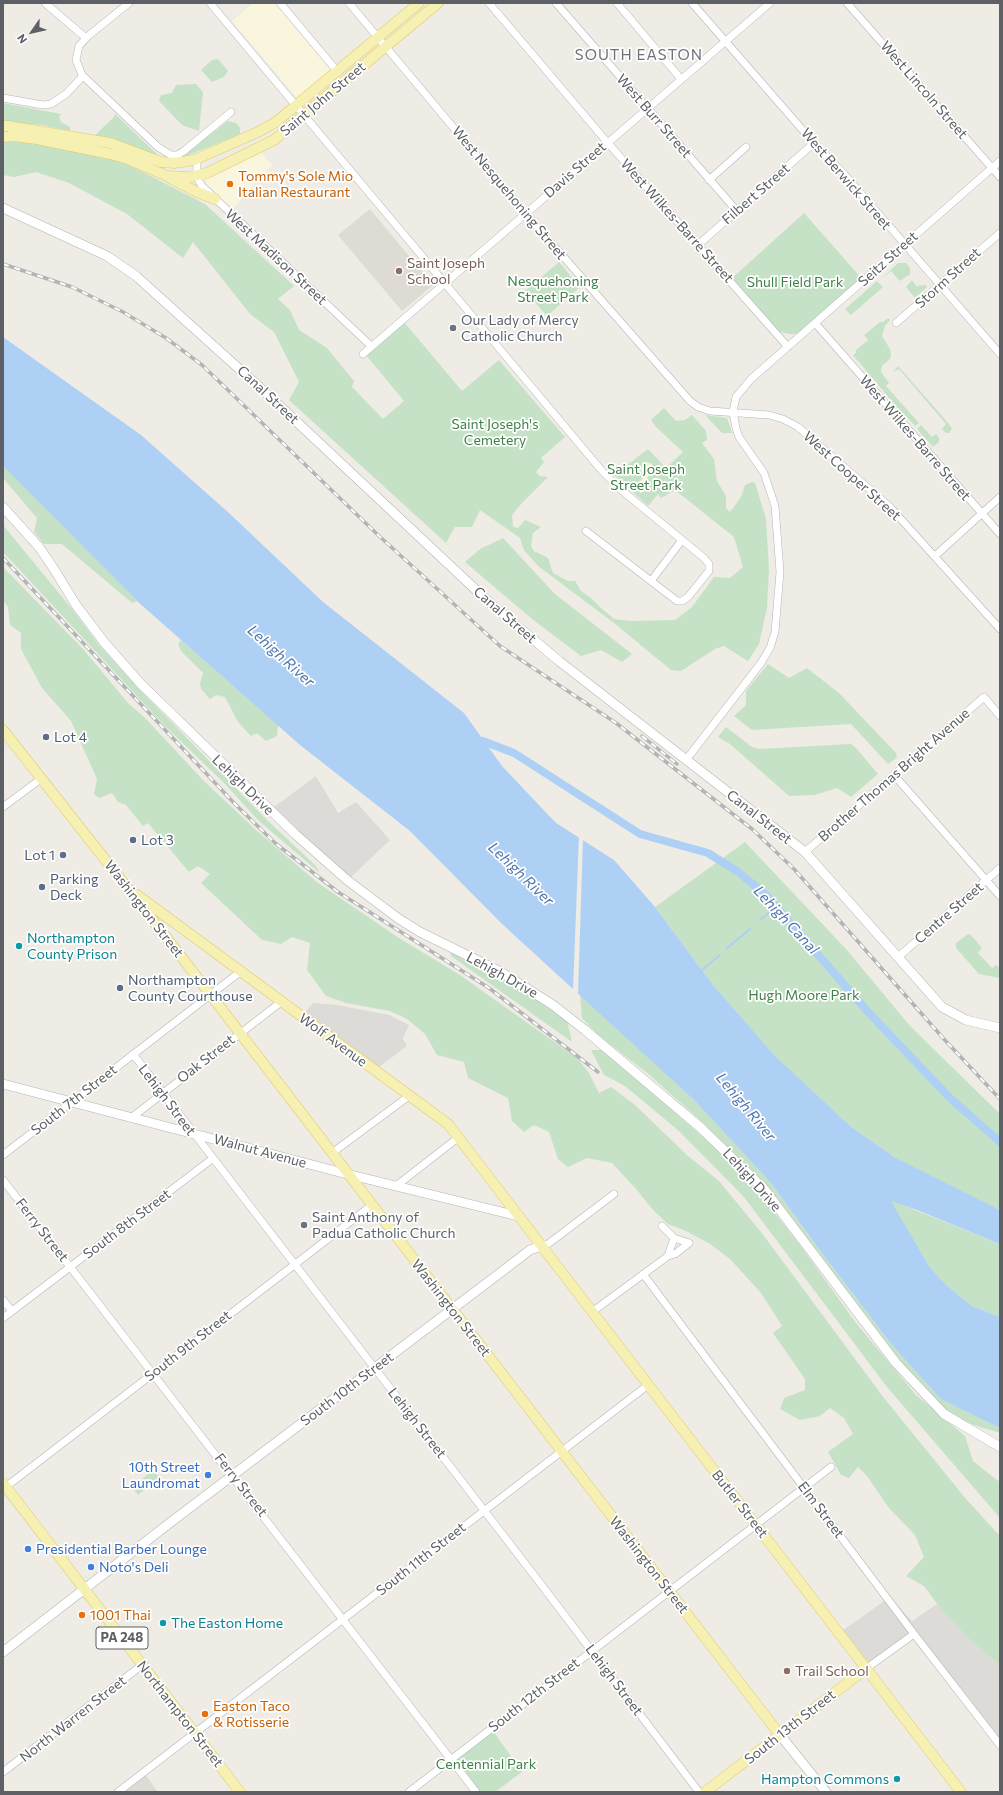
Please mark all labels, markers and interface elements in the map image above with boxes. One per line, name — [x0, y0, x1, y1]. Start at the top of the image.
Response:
north arrow — [12, 12, 52, 52]
text: N — [14, 32, 29, 46]
street label: West Lincoln Street — [877, 38, 971, 142]
district label: SOUTH EASTON — [575, 46, 703, 64]
street label: Saint John Street — [277, 58, 369, 140]
street label: West Burr Street — [613, 71, 695, 161]
street label: West Nesquehoning Street — [448, 123, 570, 263]
street label: West Berwick Street — [797, 125, 895, 233]
street label: Davis Street — [540, 138, 610, 202]
street label: West Wilkes-Barre Street — [617, 156, 737, 286]
street label: Filbert Street — [719, 160, 793, 228]
place label: Tommy's Sole Mio Italian Restaurant — [238, 168, 353, 200]
marker: Tommy's Sole Mio Italian Restaurant — [225, 179, 235, 189]
street label: West Madison Street — [222, 206, 330, 308]
street label: Seitz Street — [855, 228, 921, 290]
street label: Storm Street — [912, 244, 984, 312]
place label: Saint Joseph School — [407, 255, 485, 288]
marker: Saint Joseph School — [394, 266, 404, 276]
park label: Nesquehoning Street Park — [507, 273, 599, 306]
park label: Shull Field Park — [747, 274, 843, 290]
place label: Our Lady of Mercy Catholic Church — [461, 312, 579, 344]
marker: Our Lady of Mercy Catholic Church — [448, 323, 458, 333]
street label: Canal Street — [234, 362, 302, 428]
street label: West Wilkes-Barre Street — [856, 372, 974, 504]
park label: Saint Joseph's Cemetery — [451, 416, 539, 448]
street label: West Cooper Street — [800, 428, 904, 524]
park label: Saint Joseph Street Park — [607, 461, 685, 494]
street label: Canal Street — [470, 583, 540, 647]
water label: Lehigh River — [244, 621, 318, 691]
street label: Brother Thomas Bright Avenue — [815, 705, 973, 845]
place label: Lot 4 — [54, 729, 87, 745]
marker: Lot 4 — [41, 732, 51, 742]
street label: Lehigh Drive — [209, 751, 277, 819]
street label: Canal Street — [723, 786, 795, 848]
place label: Lot 3 — [141, 832, 174, 848]
marker: Lot 3 — [128, 835, 138, 845]
water label: Lehigh River — [485, 838, 557, 910]
place label: Lot 1 — [24, 847, 55, 863]
marker: Lot 1 — [58, 850, 68, 860]
street label: Washington Street — [101, 857, 187, 961]
place label: Parking Deck — [50, 871, 98, 904]
street label: Centre Street — [911, 879, 987, 947]
marker: Parking Deck — [37, 882, 47, 892]
water label: Lehigh Canal — [750, 882, 822, 958]
place label: Northampton County Prison — [27, 930, 117, 962]
marker: Northampton County Prison — [14, 941, 24, 951]
street label: Lehigh Drive — [463, 948, 541, 1002]
place label: Northampton County Courthouse — [128, 972, 253, 1004]
marker: Northampton County Courthouse — [115, 983, 125, 993]
park label: Hugh Moore Park — [748, 987, 860, 1003]
street label: Wolf Avenue — [296, 1010, 370, 1070]
street label: Oak Street — [174, 1031, 238, 1087]
street label: South 7th Street — [28, 1061, 120, 1139]
street label: Lehigh Street — [135, 1061, 199, 1139]
water label: Lehigh River — [712, 1069, 780, 1145]
street label: Walnut Avenue — [212, 1131, 308, 1171]
street label: Lehigh Drive — [719, 1145, 785, 1215]
street label: South 8th Street — [80, 1186, 174, 1262]
street label: Ferry Street — [12, 1195, 72, 1265]
place label: Saint Anthony of Padua Catholic Church — [312, 1209, 456, 1242]
marker: Saint Anthony of Padua Catholic Church — [299, 1220, 309, 1230]
street label: Washington Street — [408, 1256, 494, 1360]
street label: South 9th Street — [141, 1307, 235, 1385]
street label: South 10th Street — [297, 1349, 397, 1429]
street label: Lehigh Street — [384, 1384, 450, 1462]
street label: Ferry Street — [211, 1450, 271, 1520]
place label: 10th Street Laundromat — [122, 1459, 200, 1492]
street label: Butler Street — [708, 1467, 772, 1541]
marker: 10th Street Laundromat — [203, 1470, 213, 1480]
street label: Elm Street — [794, 1478, 848, 1542]
street label: Washington Street — [606, 1513, 692, 1617]
street label: South 11th Street — [373, 1519, 469, 1599]
place label: Presidential Barber Lounge — [36, 1541, 207, 1557]
marker: Presidential Barber Lounge — [23, 1544, 33, 1554]
place label: Noto's Deli — [99, 1559, 169, 1575]
marker: Noto's Deli — [86, 1562, 96, 1572]
place label: 1001 Thai — [90, 1607, 151, 1623]
marker: 1001 Thai — [77, 1610, 87, 1620]
place label: The Easton Home — [171, 1615, 283, 1631]
marker: The Easton Home — [158, 1618, 168, 1628]
road number: PA 248 — [96, 1627, 148, 1649]
street label: Lehigh Street — [582, 1641, 646, 1719]
street label: South 12th Street — [485, 1654, 583, 1736]
street label: Northampton Street — [133, 1658, 227, 1770]
place label: Trail School — [795, 1663, 869, 1679]
marker: Trail School — [782, 1666, 792, 1676]
street label: North Warren Street — [16, 1672, 130, 1766]
street label: South 13th Street — [741, 1686, 839, 1768]
place label: Easton Taco & Rotisserie — [213, 1698, 290, 1730]
marker: Easton Taco & Rotisserie — [200, 1709, 210, 1719]
park label: Centennial Park — [436, 1756, 536, 1772]
place label: Hampton Commons — [761, 1771, 889, 1787]
marker: Hampton Commons — [892, 1774, 902, 1784]

